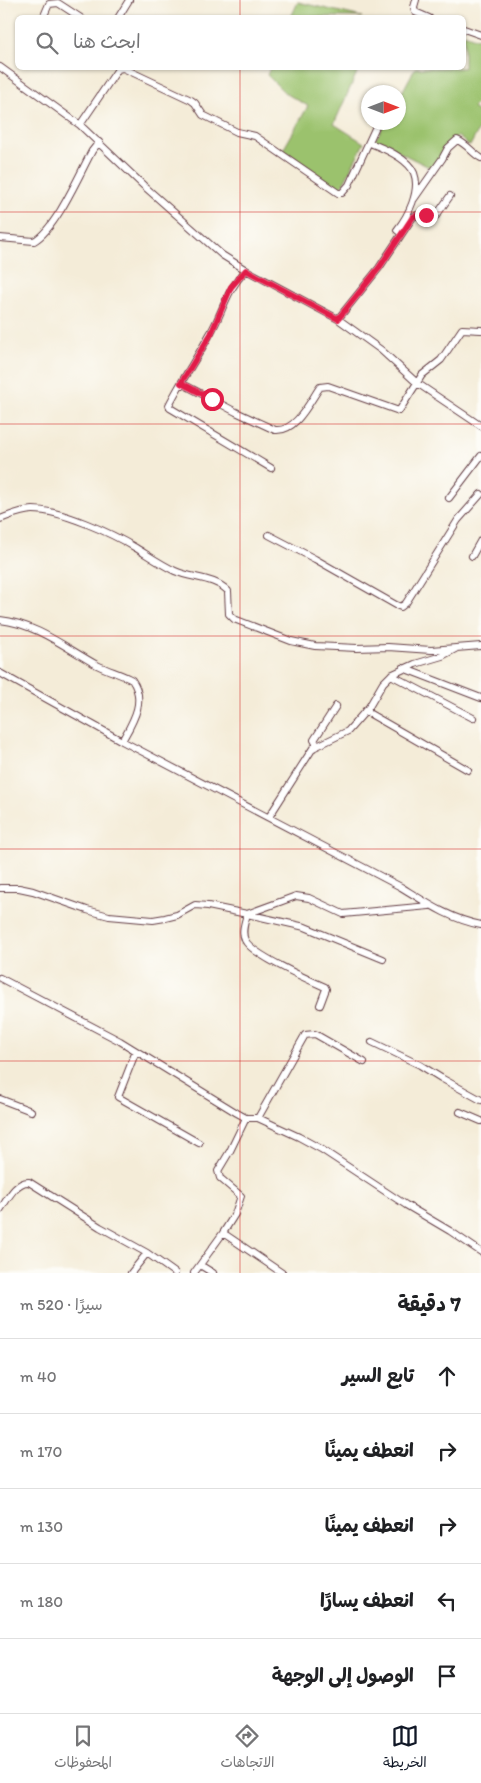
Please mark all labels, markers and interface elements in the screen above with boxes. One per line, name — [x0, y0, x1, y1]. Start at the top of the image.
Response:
search box — [15, 15, 466, 70]
icon: search — [33, 29, 61, 57]
text: ابحث هنا — [73, 30, 141, 53]
north arrow — [361, 85, 406, 130]
route end — [415, 204, 438, 227]
route start — [201, 388, 224, 411]
text: 7 دقيقة — [397, 1291, 461, 1316]
text: سيرًا · 520 m — [20, 1295, 103, 1314]
icon: ahead — [433, 1362, 461, 1390]
text: تابع السير — [342, 1364, 414, 1387]
text: 40 m — [20, 1367, 57, 1386]
icon: right — [433, 1437, 461, 1465]
text: انعطف يمينًا — [325, 1439, 414, 1462]
text: 170 m — [20, 1442, 62, 1461]
icon: right — [433, 1512, 461, 1540]
text: انعطف يمينًا — [325, 1514, 414, 1537]
text: 130 m — [20, 1517, 63, 1536]
icon: left — [433, 1587, 461, 1615]
text: انعطف يسارًا — [320, 1589, 414, 1612]
text: 180 m — [20, 1592, 63, 1611]
icon: arrive — [433, 1662, 461, 1690]
text: الوصول إلى الوجهة — [272, 1664, 414, 1687]
tab: المحفوظات — [54, 1722, 112, 1775]
tab: الاتجاهات — [220, 1722, 275, 1775]
tab: الخريطة — [383, 1722, 427, 1775]

